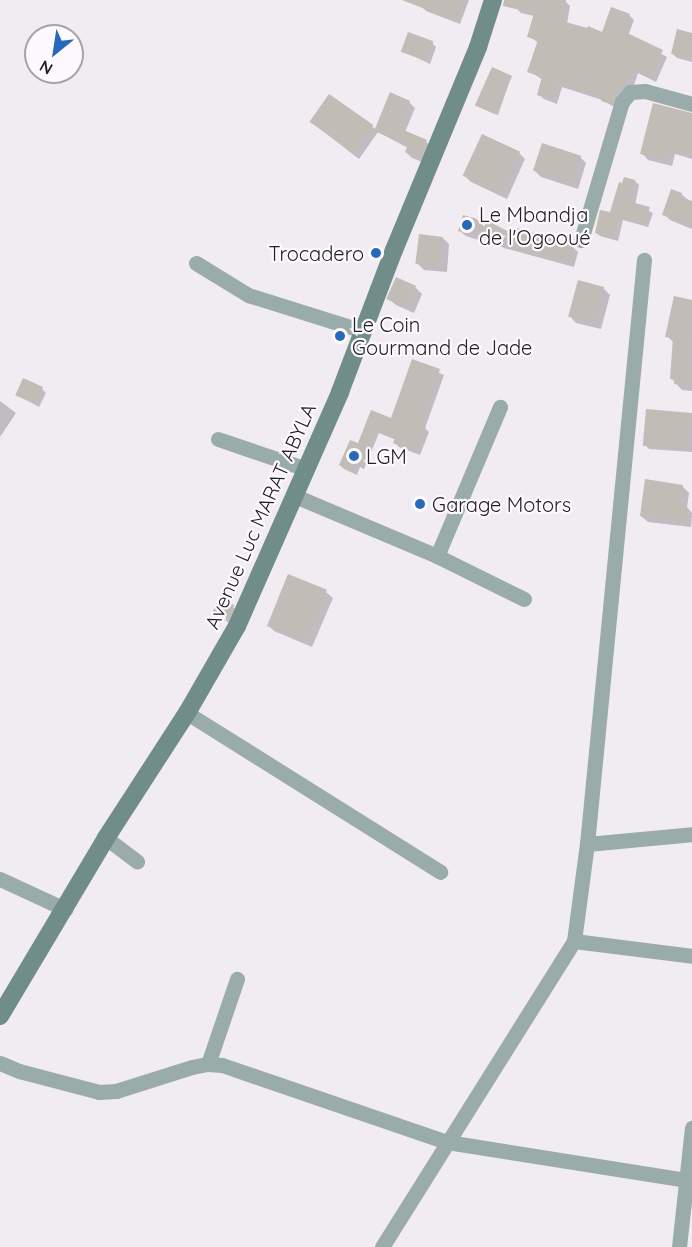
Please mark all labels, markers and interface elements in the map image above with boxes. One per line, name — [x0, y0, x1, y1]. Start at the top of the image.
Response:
north arrow — [24, 24, 84, 84]
text: N — [36, 56, 56, 79]
place label: Le Mbandja de l'Ogooué — [479, 202, 591, 249]
marker: Le Mbandja de l'Ogooué — [460, 218, 474, 232]
place label: Trocadero — [269, 241, 364, 265]
marker: Trocadero — [369, 246, 383, 260]
place label: Le Coin Gourmand de Jade — [352, 312, 532, 359]
marker: Le Coin Gourmand de Jade — [333, 329, 347, 343]
street label: Avenue Luc MARAT ABYLA — [199, 400, 321, 632]
place label: LGM — [366, 444, 407, 468]
marker: LGM — [347, 449, 361, 463]
place label: Garage Motors — [432, 492, 571, 516]
marker: Garage Motors — [413, 497, 427, 511]

